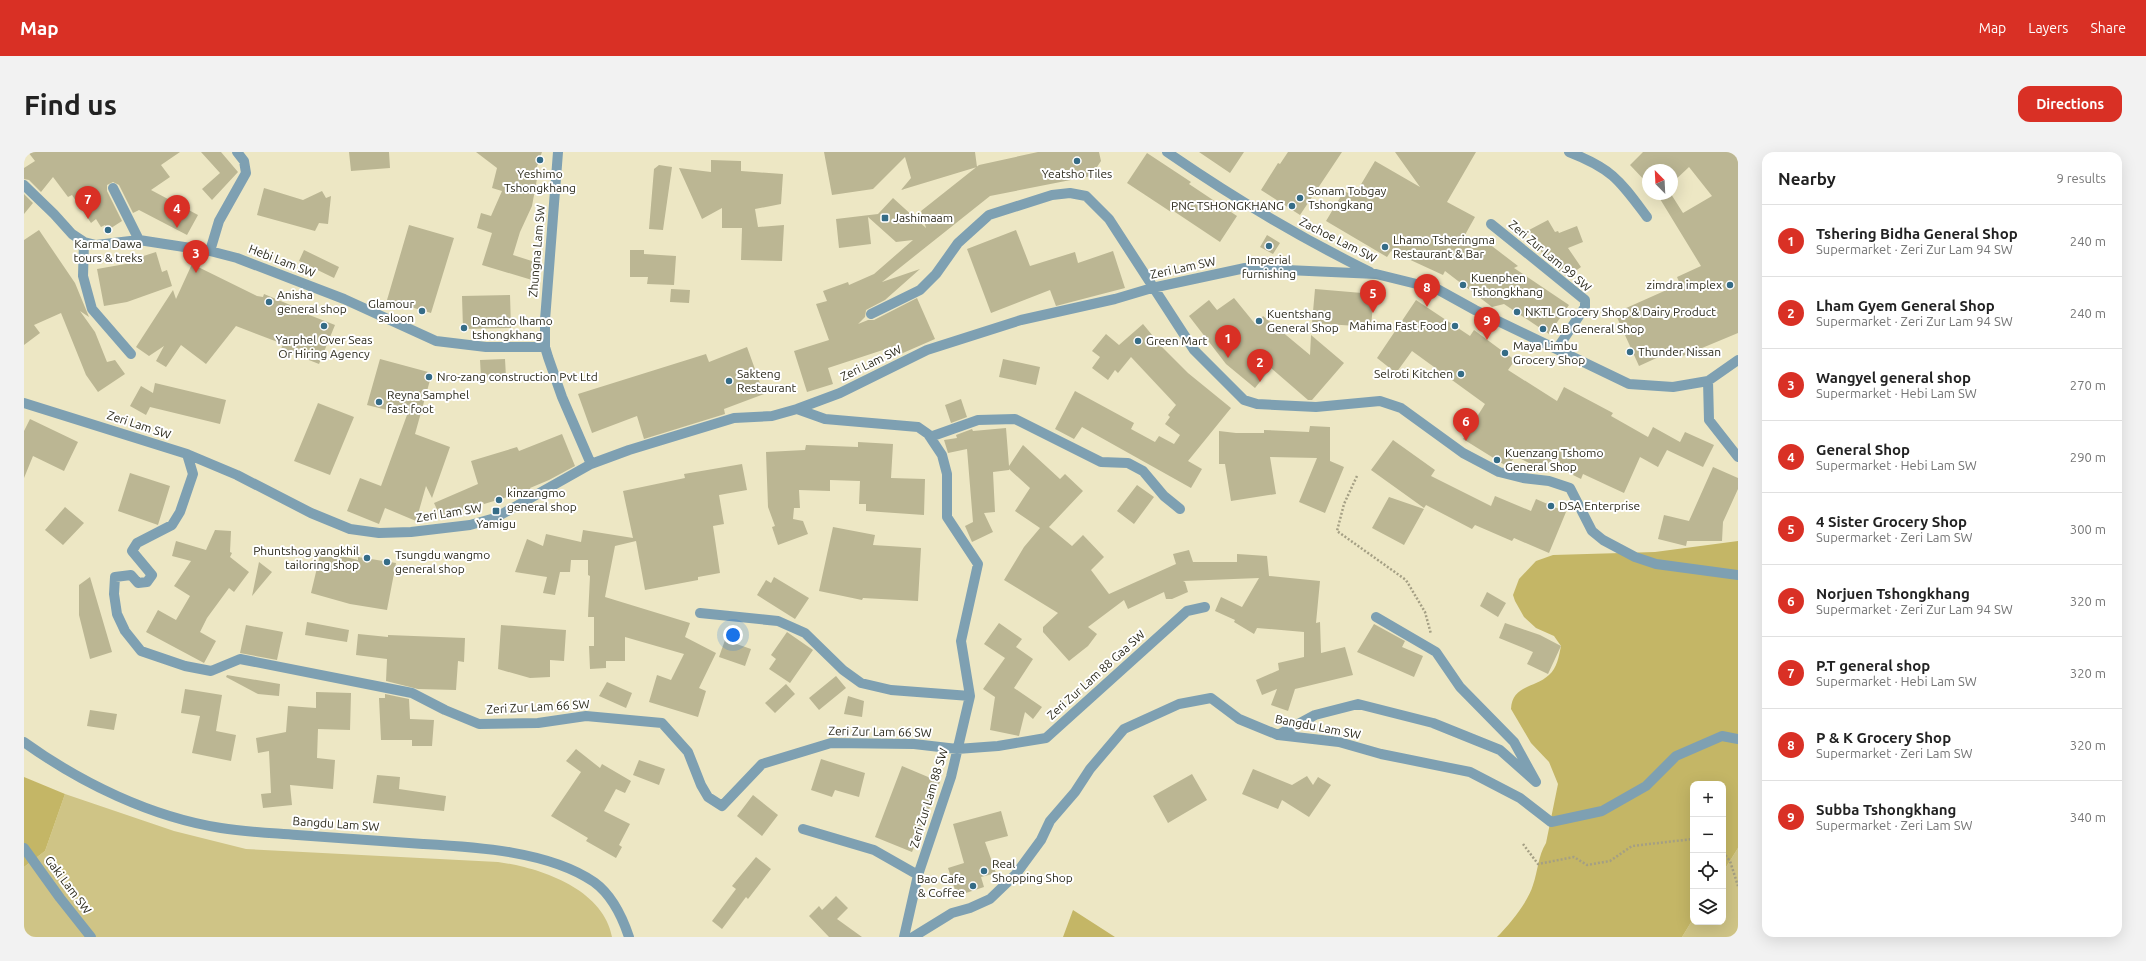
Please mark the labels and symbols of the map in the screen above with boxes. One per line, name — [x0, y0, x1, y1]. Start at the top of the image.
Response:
marker: Yeshimo Tshongkhang — [535, 155, 545, 165]
marker: Yeatsho Tiles — [1072, 156, 1082, 166]
north arrow — [1642, 164, 1678, 200]
place label: Yeshimo Tshongkhang — [504, 167, 576, 194]
place label: Yeatsho Tiles — [1042, 167, 1112, 180]
place label: Sonam Tobgay Tshongkang — [1308, 184, 1387, 211]
pin: 7 — [75, 186, 101, 219]
marker: Sonam Tobgay Tshongkang — [1295, 193, 1305, 203]
pin: 4 — [164, 195, 190, 228]
place label: PNC TSHONGKHANG — [1171, 199, 1284, 212]
marker: PNC TSHONGKHANG — [1287, 201, 1297, 211]
street label: Zhungna Lam SW — [526, 204, 547, 298]
place label: Jashimaam — [893, 211, 953, 224]
marker: Jashimaam — [880, 213, 890, 223]
street label: Zachoe Lam SW — [1298, 215, 1379, 265]
street label: Zeri Zur Lam 99 SW — [1506, 217, 1594, 294]
marker: Karma Dawa tours & treks — [103, 225, 113, 235]
place label: Lhamo Tsheringma Restaurant & Bar — [1393, 233, 1495, 260]
place label: Karma Dawa tours & treks — [74, 237, 142, 264]
pin: 3 — [183, 240, 209, 273]
marker: Imperial furnishing — [1264, 241, 1274, 251]
street label: Hebi Lam SW — [247, 242, 317, 279]
marker: Lhamo Tsheringma Restaurant & Bar — [1380, 242, 1390, 252]
place label: Imperial furnishing — [1242, 253, 1296, 280]
street label: Zeri Lam SW — [1149, 254, 1217, 281]
place label: Kuenphen Tshongkhang — [1471, 271, 1543, 298]
pin: 8 — [1414, 274, 1440, 307]
place label: zimdra implex — [1647, 278, 1722, 291]
pin: 5 — [1360, 280, 1386, 313]
marker: Kuenphen Tshongkhang — [1458, 280, 1468, 290]
marker: zimdra implex — [1725, 280, 1735, 290]
place label: Anisha general shop — [277, 288, 347, 315]
marker: Anisha general shop — [264, 297, 274, 307]
place label: Glamour saloon — [368, 297, 414, 324]
place label: NKTL Grocery Shop & Dairy Product — [1525, 305, 1716, 318]
marker: Glamour saloon — [417, 306, 427, 316]
place label: Kuentshang General Shop — [1267, 307, 1339, 334]
pin: 9 — [1474, 307, 1500, 340]
marker: NKTL Grocery Shop & Dairy Product — [1512, 307, 1522, 317]
place label: Damcho lhamo tshongkhang — [472, 314, 553, 341]
marker: Kuentshang General Shop — [1254, 316, 1264, 326]
place label: Mahima Fast Food — [1349, 319, 1447, 332]
marker: Yarphel Over Seas Or Hiring Agency — [319, 321, 329, 331]
marker: Mahima Fast Food — [1450, 321, 1460, 331]
place label: A.B General Shop — [1551, 322, 1644, 335]
marker: Damcho lhamo tshongkhang — [459, 323, 469, 333]
marker: A.B General Shop — [1538, 324, 1548, 334]
pin: 1 — [1215, 325, 1241, 358]
place label: Yarphel Over Seas Or Hiring Agency — [276, 333, 373, 360]
place label: Green Mart — [1146, 334, 1207, 347]
marker: Green Mart — [1133, 336, 1143, 346]
place label: Maya Limbu Grocery Shop — [1513, 339, 1585, 366]
street label: Zeri Lam SW — [838, 342, 903, 383]
place label: Thunder Nissan — [1638, 345, 1721, 358]
marker: Thunder Nissan — [1625, 347, 1635, 357]
marker: Maya Limbu Grocery Shop — [1500, 348, 1510, 358]
pin: 2 — [1247, 349, 1273, 382]
place label: Sakteng Restaurant — [737, 367, 797, 394]
place label: Selroti Kitchen — [1374, 367, 1453, 380]
marker: Selroti Kitchen — [1456, 369, 1466, 379]
place label: Nro-zang construction Pvt Ltd — [437, 370, 598, 383]
marker: Nro-zang construction Pvt Ltd — [424, 372, 434, 382]
marker: Sakteng Restaurant — [724, 376, 734, 386]
place label: Reyna Samphel fast foot — [387, 388, 469, 415]
marker: Reyna Samphel fast foot — [374, 397, 384, 407]
street label: Zeri Lam SW — [106, 408, 173, 441]
pin: 6 — [1453, 408, 1479, 441]
place label: Kuenzang Tshomo General Shop — [1505, 446, 1603, 473]
marker: Kuenzang Tshomo General Shop — [1492, 455, 1502, 465]
place label: kinzangmo general shop — [507, 486, 577, 513]
marker: kinzangmo general shop — [494, 495, 504, 505]
place label: DSA Enterprise — [1559, 499, 1640, 512]
street label: Zeri Lam SW — [415, 501, 483, 524]
marker: DSA Enterprise — [1546, 501, 1556, 511]
marker: Yamigu — [491, 506, 501, 516]
place label: Yamigu — [476, 517, 516, 530]
place label: Phuntshog yangkhil tailoring shop — [253, 544, 359, 571]
place label: Tsungdu wangmo general shop — [395, 548, 490, 575]
marker: Phuntshog yangkhil tailoring shop — [362, 553, 372, 563]
marker: Tsungdu wangmo general shop — [382, 557, 392, 567]
your location — [723, 625, 743, 645]
street label: Zeri Zur Lam 88 Gaa SW — [1044, 627, 1147, 722]
street label: Zeri Zur Lam 66 SW — [486, 697, 590, 716]
street label: Bangdu Lam SW — [1274, 712, 1362, 741]
street label: Zeri Zur Lam 66 SW — [828, 724, 932, 739]
street label: Zeri Zur Lam 88 SW — [907, 746, 950, 849]
street label: Bangdu Lam SW — [292, 814, 380, 833]
street label: Gaki Lam SW — [43, 853, 94, 916]
place label: Real Shopping Shop — [992, 857, 1073, 884]
marker: Real Shopping Shop — [979, 866, 989, 876]
place label: Bao Cafe & Coffee — [917, 872, 965, 899]
marker: Bao Cafe & Coffee — [968, 881, 978, 891]

